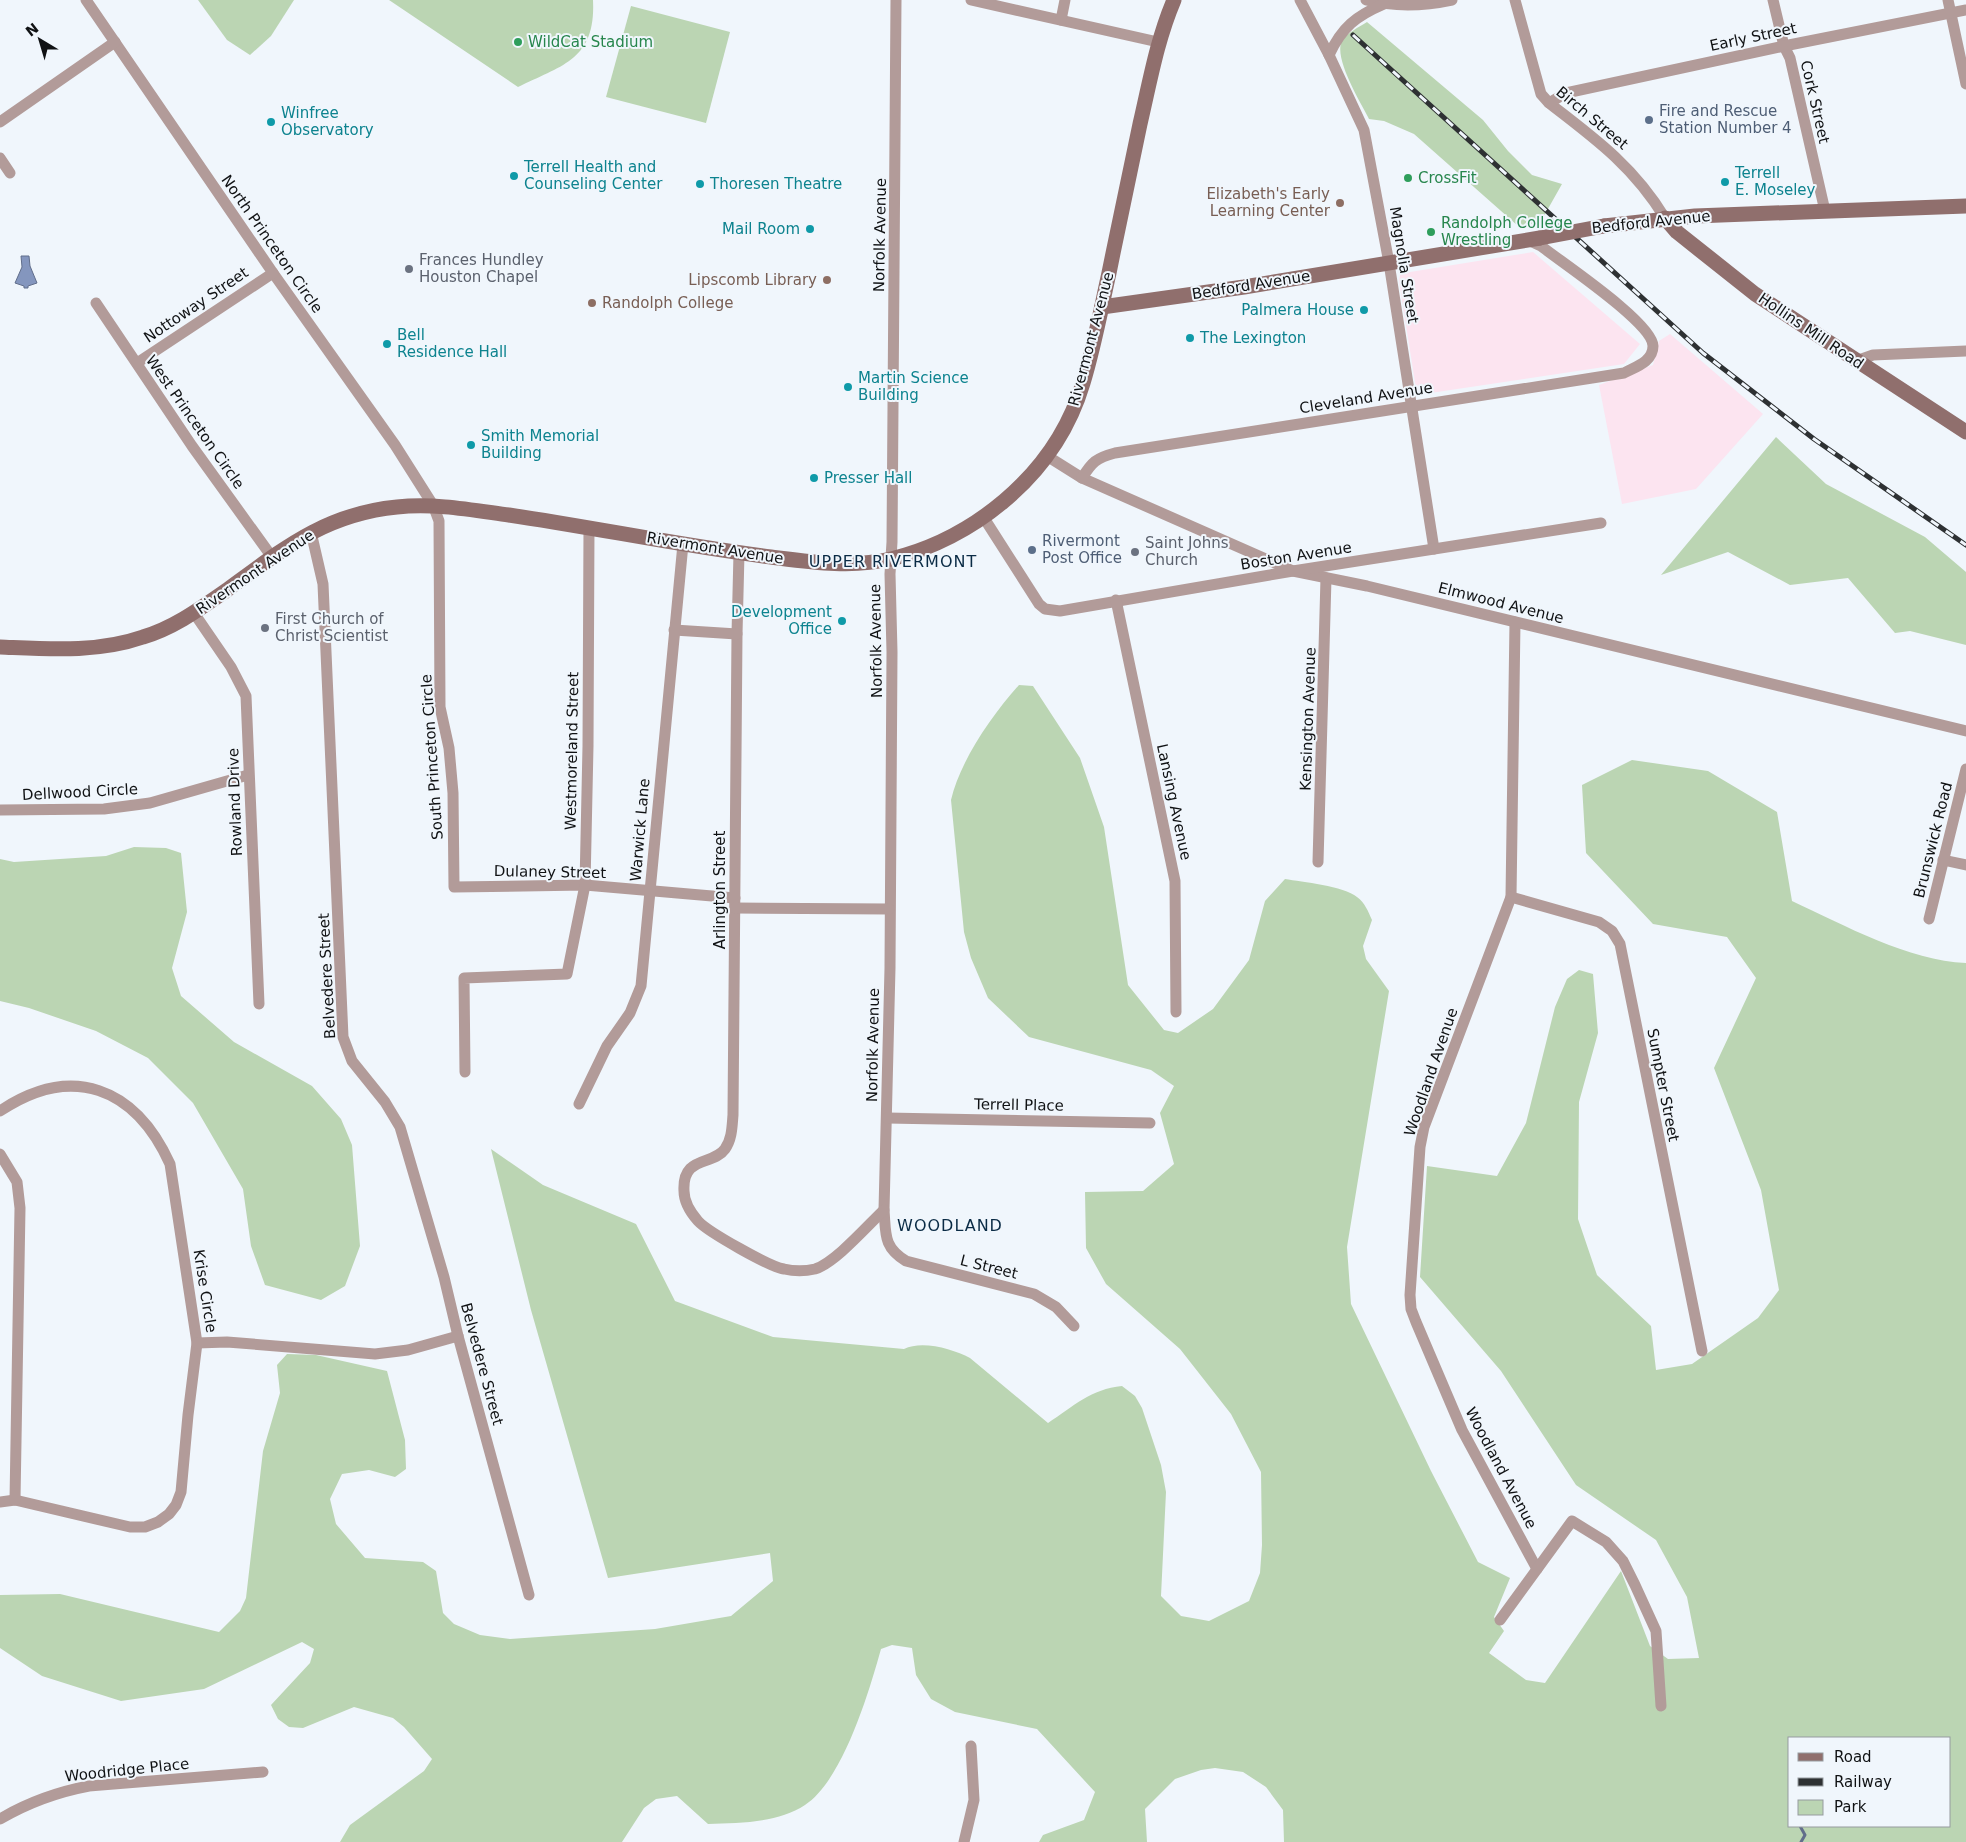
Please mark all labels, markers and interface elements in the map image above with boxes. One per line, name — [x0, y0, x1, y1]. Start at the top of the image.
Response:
north arrow — [15, 15, 65, 65]
street label: Early Street — [1708, 19, 1798, 55]
text: N — [22, 20, 42, 40]
place label: WildCat Stadium — [528, 33, 653, 51]
marker: WildCat Stadium — [512, 36, 524, 48]
street label: Cork Street — [1797, 59, 1833, 145]
street label: Birch Street — [1552, 83, 1632, 153]
place label: Fire and Rescue Station Number 4 — [1659, 102, 1792, 137]
place label: Winfree Observatory — [281, 104, 374, 139]
marker: Fire and Rescue Station Number 4 — [1643, 114, 1655, 126]
marker: Winfree Observatory — [265, 116, 277, 128]
place label: Terrell Health and Counseling Center — [523, 158, 663, 193]
place label: Terrell E. Moseley — [1734, 164, 1816, 199]
place label: CrossFit — [1418, 169, 1477, 187]
marker: Terrell Health and Counseling Center — [508, 170, 520, 182]
street label: North Princeton Circle — [218, 172, 326, 316]
marker: CrossFit — [1402, 172, 1414, 184]
place label: Thoresen Theatre — [709, 175, 842, 193]
marker: Terrell E. Moseley — [1719, 176, 1731, 188]
marker: Thoresen Theatre — [694, 178, 706, 190]
street label: Norfolk Avenue — [870, 178, 890, 292]
place label: Elizabeth's Early Learning Center — [1206, 185, 1331, 220]
marker: Elizabeth's Early Learning Center — [1334, 197, 1346, 209]
street label: Magnolia Street — [1386, 205, 1422, 325]
street label: Bedford Avenue — [1591, 207, 1711, 237]
place label: Randolph College Wrestling — [1441, 214, 1572, 249]
place label: Mail Room — [722, 220, 800, 238]
marker: Mail Room — [804, 223, 816, 235]
marker: Randolph College Wrestling — [1425, 226, 1437, 238]
place label: Frances Hundley Houston Chapel — [419, 251, 544, 286]
street label: Nottoway Street — [140, 263, 252, 347]
marker: Frances Hundley Houston Chapel — [403, 263, 415, 275]
street label: Bedford Avenue — [1191, 267, 1311, 303]
street label: Rivermont Avenue — [1064, 270, 1118, 408]
place label: Lipscomb Library — [688, 271, 817, 289]
marker: Lipscomb Library — [821, 274, 833, 286]
street label: Hollins Mill Road — [1755, 289, 1867, 373]
place label: Randolph College — [602, 294, 733, 312]
marker: Randolph College — [586, 297, 598, 309]
place label: Palmera House — [1241, 301, 1354, 319]
marker: Palmera House — [1358, 304, 1370, 316]
place label: Bell Residence Hall — [397, 326, 507, 361]
place label: The Lexington — [1199, 329, 1306, 347]
marker: The Lexington — [1184, 332, 1196, 344]
marker: Bell Residence Hall — [381, 338, 393, 350]
street label: West Princeton Circle — [142, 352, 248, 492]
place label: Martin Science Building — [858, 369, 969, 404]
street label: Cleveland Avenue — [1298, 379, 1434, 417]
marker: Martin Science Building — [842, 381, 854, 393]
place label: Smith Memorial Building — [481, 427, 599, 462]
marker: Smith Memorial Building — [465, 439, 477, 451]
place label: Presser Hall — [824, 469, 912, 487]
marker: Presser Hall — [808, 472, 820, 484]
street label: Rivermont Avenue — [193, 526, 317, 618]
street label: Rivermont Avenue — [645, 528, 785, 568]
place label: Rivermont Post Office — [1042, 532, 1122, 567]
place label: Saint Johns Church — [1145, 534, 1229, 569]
street label: Boston Avenue — [1239, 538, 1353, 574]
marker: Rivermont Post Office — [1026, 544, 1038, 556]
marker: Saint Johns Church — [1129, 546, 1141, 558]
district label: UPPER RIVERMONT — [809, 552, 977, 571]
street label: Elmwood Avenue — [1436, 579, 1566, 627]
street label: Norfolk Avenue — [866, 584, 886, 698]
place label: Development Office — [731, 603, 832, 638]
place label: First Church of Christ Scientist — [275, 610, 388, 645]
marker: Development Office — [836, 615, 848, 627]
marker: First Church of Christ Scientist — [259, 622, 271, 634]
street label: Kensington Avenue — [1296, 647, 1320, 791]
street label: Westmoreland Street — [562, 672, 582, 830]
street label: South Princeton Circle — [417, 674, 447, 840]
street label: Lansing Avenue — [1153, 742, 1195, 862]
street label: Rowland Drive — [224, 748, 246, 856]
street label: Warwick Lane — [627, 778, 653, 882]
street label: Dellwood Circle — [22, 780, 138, 804]
street label: Brunswick Road — [1910, 780, 1956, 900]
street label: Arlington Street — [711, 831, 729, 949]
street label: Dulaney Street — [494, 862, 606, 882]
street label: Belvedere Street — [315, 913, 339, 1039]
street label: Norfolk Avenue — [863, 988, 883, 1102]
street label: Woodland Avenue — [1401, 1005, 1461, 1139]
street label: Sumpter Street — [1643, 1027, 1683, 1143]
street label: Terrell Place — [973, 1095, 1064, 1115]
district label: WOODLAND — [897, 1216, 1003, 1235]
street label: Krise Circle — [190, 1248, 220, 1334]
street label: L Street — [958, 1251, 1020, 1283]
street label: Belvedere Street — [457, 1301, 507, 1427]
street label: Woodland Avenue — [1461, 1404, 1541, 1532]
legend — [1788, 1737, 1951, 1827]
text: Road — [1834, 1748, 1872, 1766]
street label: Woodridge Place — [64, 1755, 190, 1785]
text: Railway — [1834, 1773, 1892, 1791]
text: Park — [1834, 1798, 1867, 1816]

